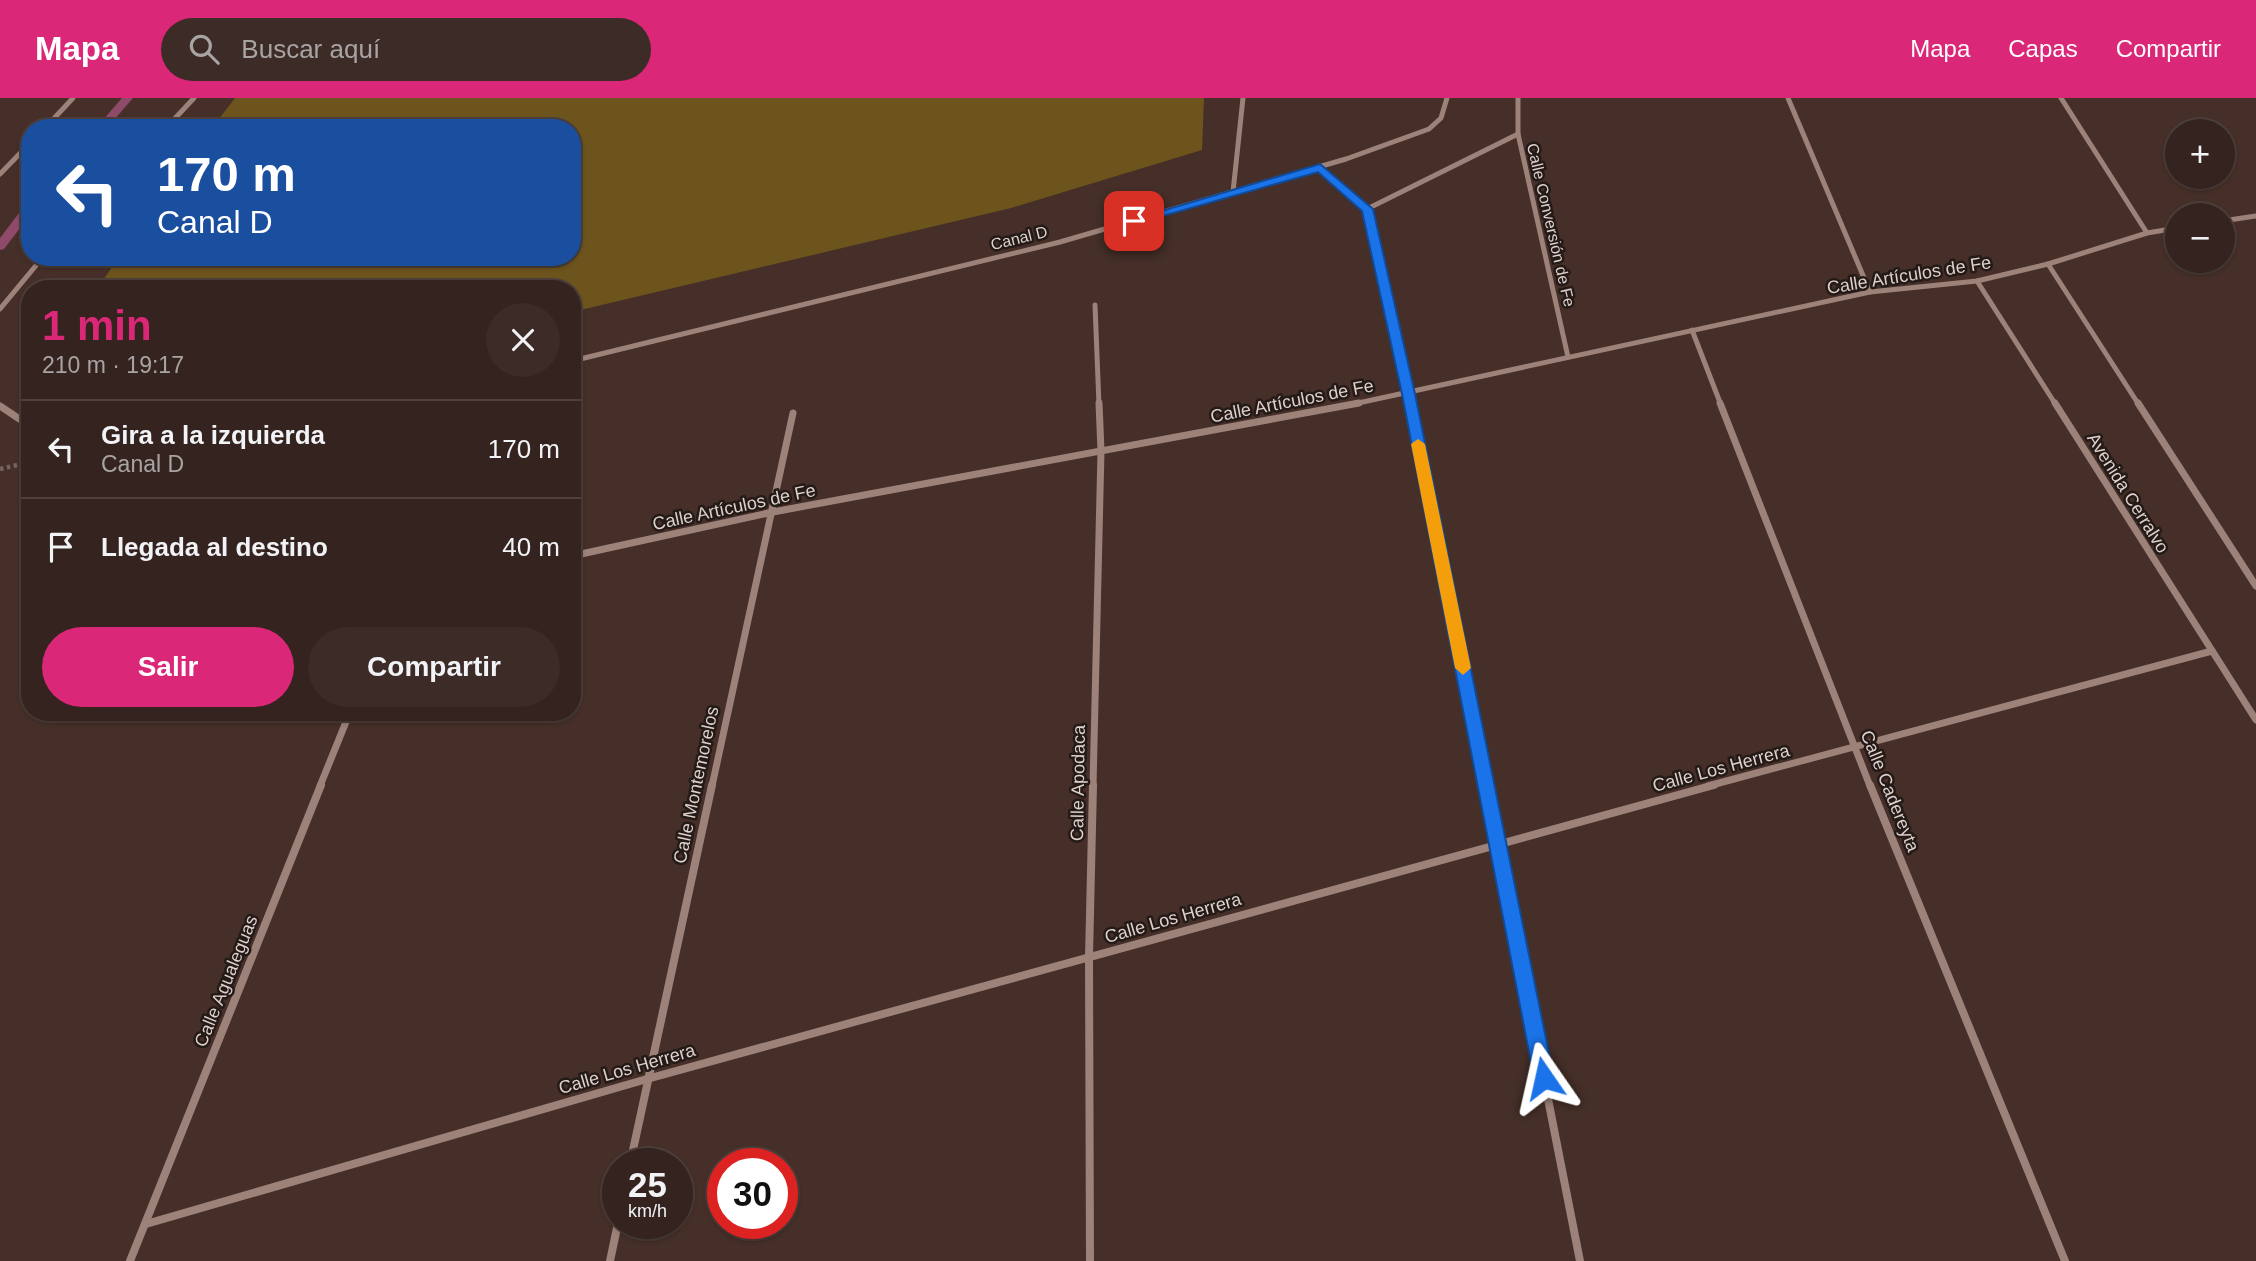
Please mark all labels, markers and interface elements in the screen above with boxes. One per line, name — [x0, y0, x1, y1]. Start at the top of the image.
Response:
search box — [161, 18, 651, 81]
text: Mapa — [35, 30, 119, 67]
icon: search — [185, 30, 223, 68]
text: Buscar aquí — [241, 34, 380, 64]
text: Mapa — [1910, 35, 1970, 62]
text: Capas — [2008, 35, 2078, 62]
text: Compartir — [2116, 35, 2221, 62]
map controls — [2165, 119, 2235, 273]
button: + — [2165, 119, 2235, 189]
street label: Calle Conversión de Fe — [1524, 142, 1578, 308]
icon: left — [42, 147, 133, 238]
text: 170 m — [157, 147, 296, 201]
pin — [1104, 191, 1164, 251]
icon: arrive — [1115, 202, 1153, 240]
button: − — [2165, 203, 2235, 273]
text: Canal D — [157, 204, 273, 240]
street label: Canal D — [989, 223, 1049, 253]
street label: Calle Artículos de Fe — [1825, 252, 1993, 298]
text: 1 min — [42, 302, 152, 349]
button: close — [486, 303, 560, 377]
text: 210 m · 19:17 — [42, 352, 184, 378]
street label: Calle Artículos de Fe — [1209, 375, 1375, 427]
text: Gira a la izquierda — [101, 420, 325, 450]
street label: Avenida Cerralvo — [2083, 429, 2173, 557]
icon: left — [42, 430, 80, 468]
text: 170 m — [488, 434, 560, 464]
text: Canal D — [101, 451, 184, 477]
street label: Calle Artículos de Fe — [651, 480, 817, 534]
icon: arrive — [42, 528, 80, 566]
text: Llegada al destino — [101, 532, 328, 562]
text: 40 m — [502, 532, 560, 562]
button: Salir — [42, 627, 294, 707]
button: Compartir — [308, 627, 560, 707]
street label: Calle Montemorelos — [670, 705, 722, 865]
street label: Calle Apodaca — [1067, 724, 1089, 841]
street label: Calle Cadereyta — [1857, 727, 1924, 855]
street label: Calle Los Herrera — [1650, 740, 1793, 796]
street label: Calle Los Herrera — [1102, 889, 1244, 947]
street label: Calle Agualeguas — [190, 912, 262, 1050]
street label: Calle Los Herrera — [556, 1040, 698, 1098]
position arrow — [1507, 1041, 1581, 1115]
speed limit sign: 30 — [707, 1148, 798, 1239]
text: 25 — [628, 1165, 667, 1204]
text: km/h — [628, 1201, 667, 1221]

